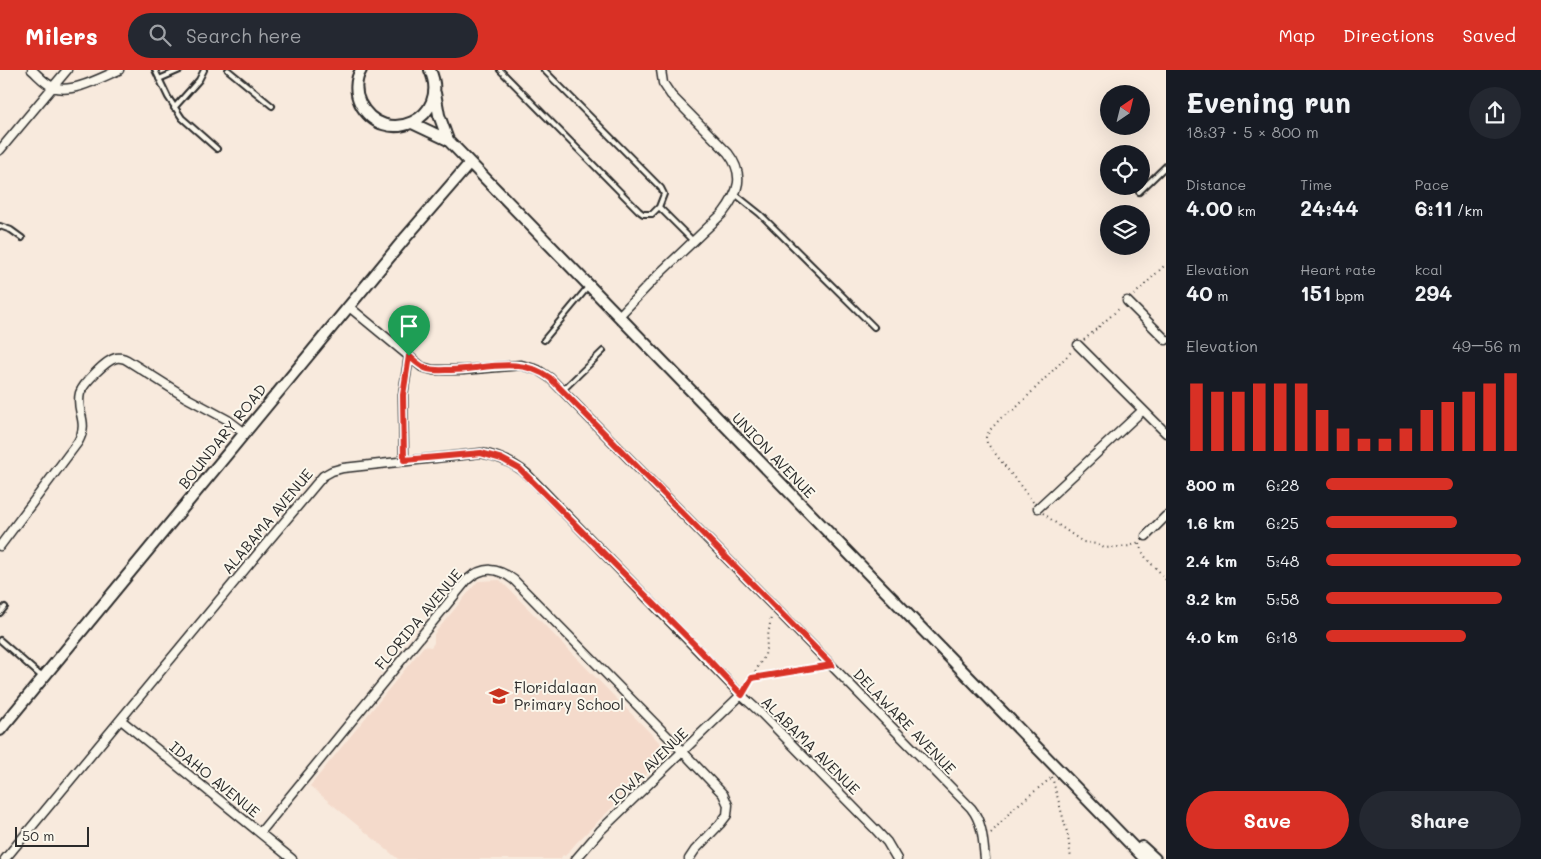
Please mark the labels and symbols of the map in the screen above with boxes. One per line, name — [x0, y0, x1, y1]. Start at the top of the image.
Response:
north arrow — [1100, 85, 1150, 135]
pin — [388, 305, 430, 356]
street label: BOUNDARY ROAD — [174, 379, 270, 493]
street label: UNION AVENUE — [728, 408, 820, 502]
street label: ALABAMA AVENUE — [217, 464, 317, 578]
street label: FLORIDA AVENUE — [370, 564, 466, 674]
street label: DELAWARE AVENUE — [849, 664, 961, 779]
place label: Floridalaan Primary School — [514, 677, 624, 714]
school or university icon: Floridalaan Primary School — [488, 685, 510, 707]
street label: ALABAMA AVENUE — [757, 691, 865, 799]
street label: IOWA AVENUE — [604, 723, 692, 809]
street label: IDAHO AVENUE — [166, 736, 265, 822]
scale bar — [15, 824, 89, 847]

